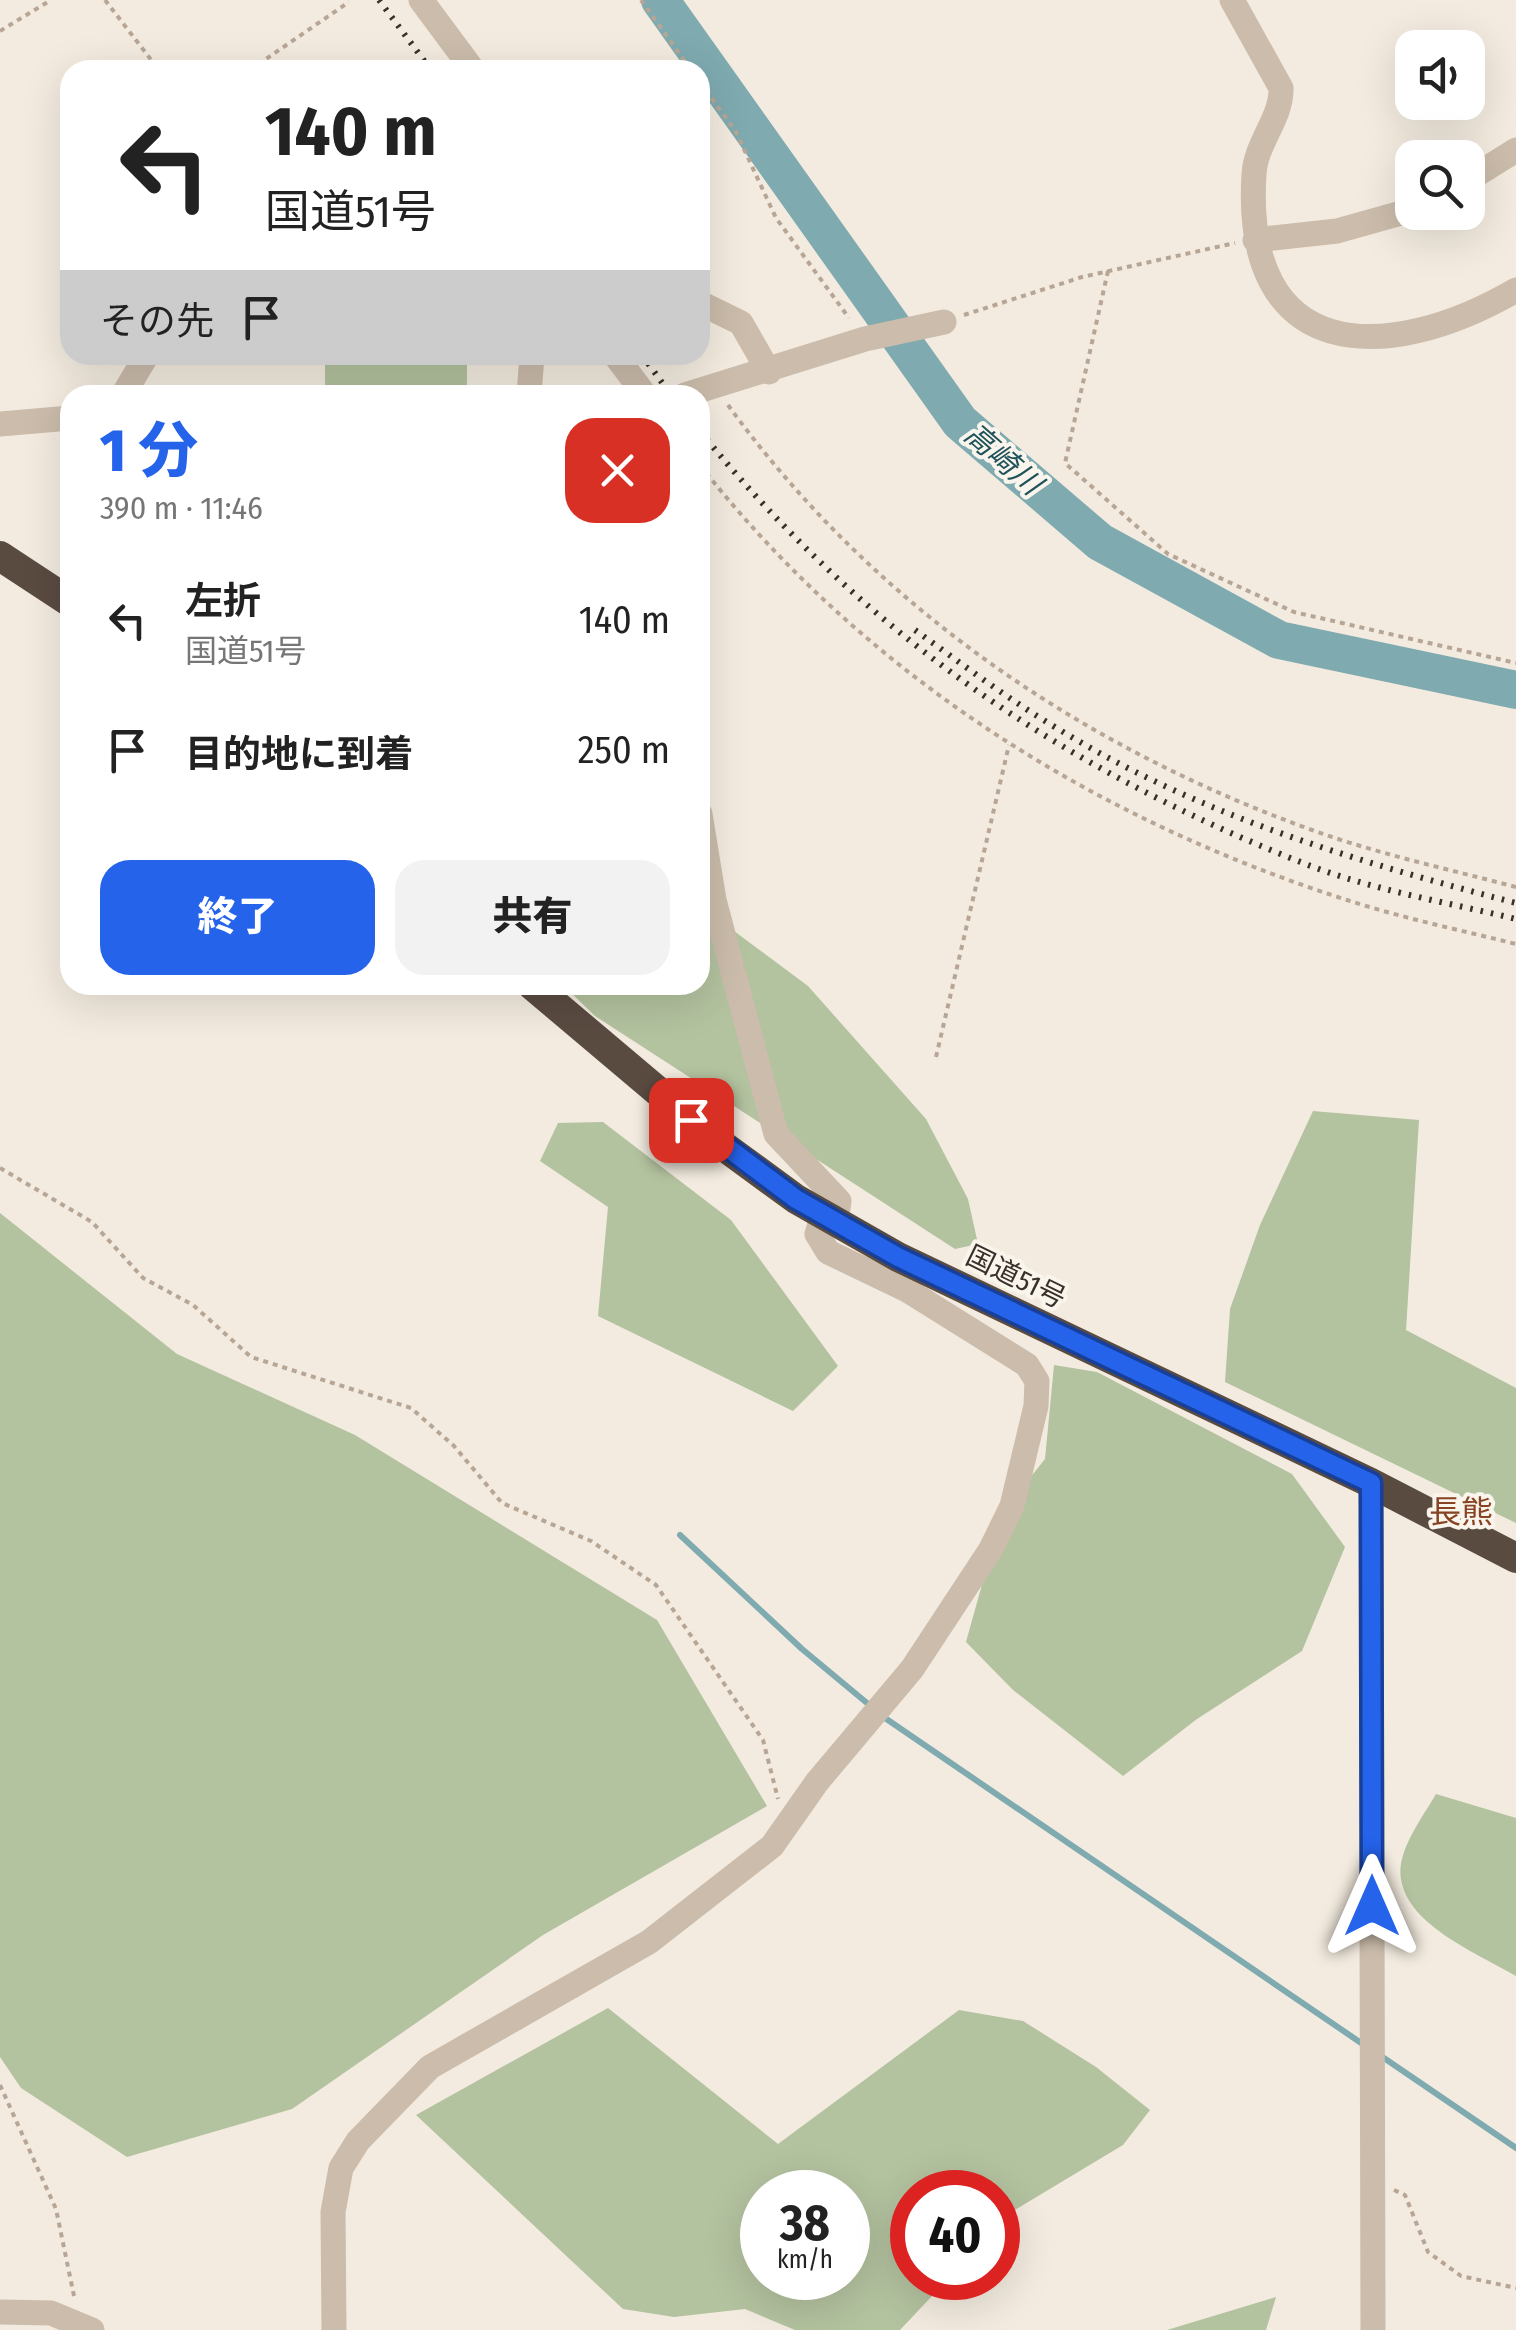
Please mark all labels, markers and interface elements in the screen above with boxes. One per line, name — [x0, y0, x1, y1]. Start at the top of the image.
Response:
map controls — [1395, 30, 1485, 230]
button: sound — [1395, 30, 1485, 120]
text: 140 m — [265, 90, 437, 174]
icon: left — [100, 100, 230, 230]
button: search — [1395, 140, 1485, 230]
text: 国道51号 — [265, 185, 436, 239]
icon: arrive — [234, 290, 289, 345]
text: その先 — [100, 298, 214, 344]
text: 1 分 — [100, 415, 198, 487]
water label: 高崎川 — [957, 416, 1051, 504]
button: close — [565, 418, 670, 523]
text: 390 m · 11:46 — [100, 489, 263, 527]
text: 左折 — [185, 578, 261, 624]
icon: left — [100, 593, 155, 648]
text: 140 m — [579, 597, 670, 643]
text: 国道51号 — [185, 632, 307, 670]
icon: arrive — [100, 723, 155, 778]
text: 250 m — [578, 727, 670, 773]
text: 目的地に到着 — [185, 731, 413, 777]
button: 終了 — [100, 860, 375, 975]
button: 共有 — [395, 860, 670, 975]
pin — [649, 1078, 734, 1163]
icon: arrive — [664, 1093, 719, 1148]
street label: 国道51号 — [961, 1239, 1071, 1315]
district label: 長熊 — [1429, 1493, 1493, 1531]
position arrow — [1320, 1854, 1424, 1958]
speed limit sign: 40 — [890, 2170, 1020, 2300]
text: 38 — [780, 2193, 830, 2253]
text: km/h — [777, 2245, 833, 2275]

